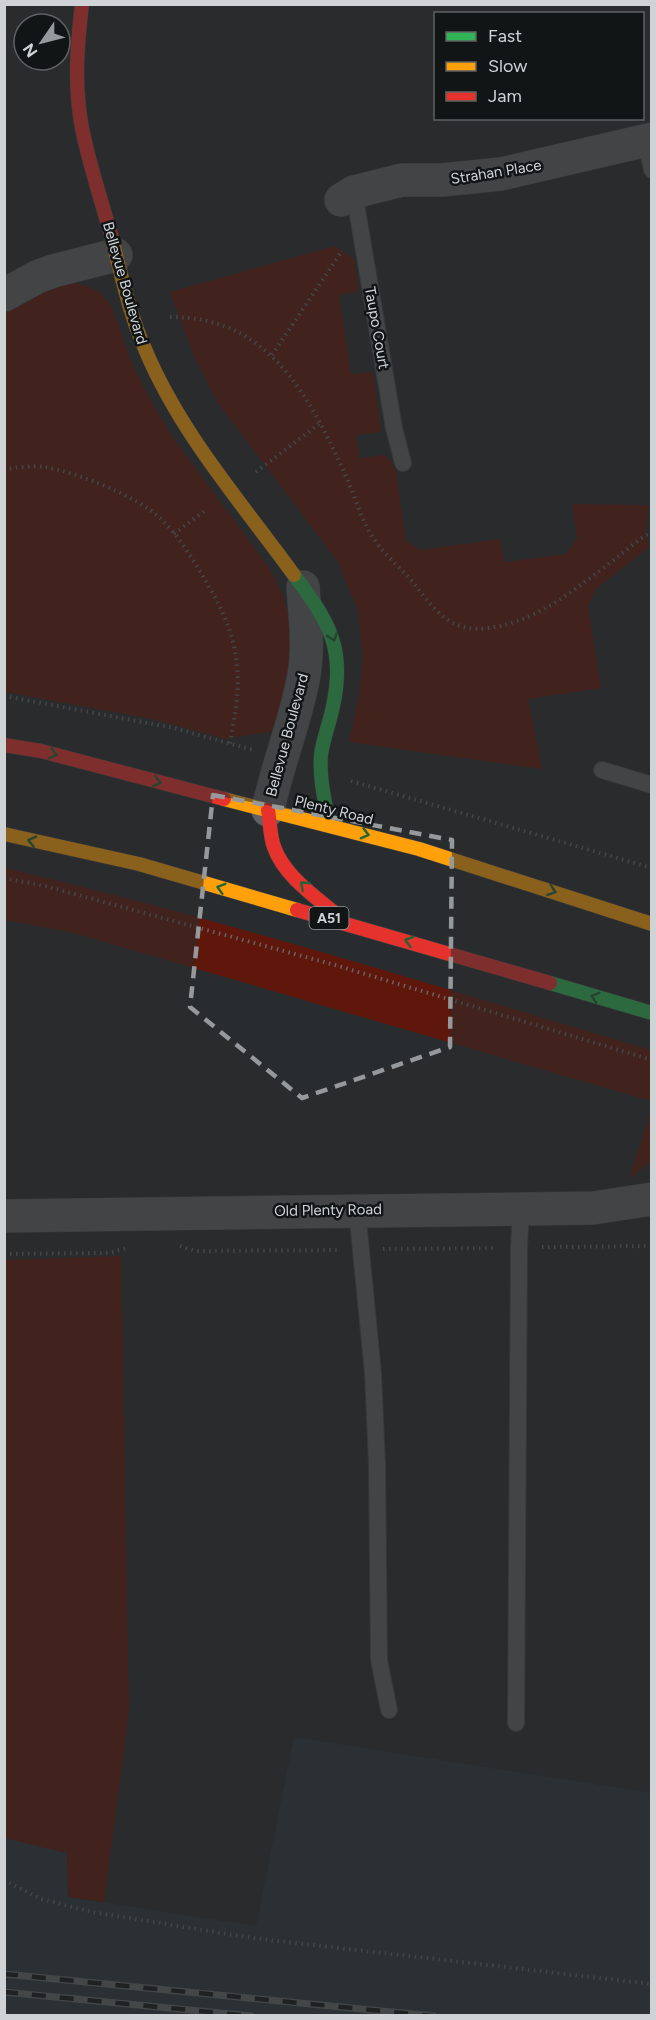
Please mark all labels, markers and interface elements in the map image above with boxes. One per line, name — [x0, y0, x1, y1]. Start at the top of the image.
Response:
north arrow — [12, 12, 72, 72]
legend — [434, 12, 644, 120]
text: Fast — [488, 25, 522, 47]
text: N — [19, 40, 41, 61]
text: Slow — [488, 55, 527, 77]
text: Jam — [488, 85, 522, 107]
street label: Strahan Place — [449, 156, 543, 188]
street label: Bellevue Boulevard — [99, 220, 151, 346]
street label: Taupo Court — [361, 285, 393, 371]
one-way arrow — [326, 632, 338, 642]
street label: Bellevue Boulevard — [262, 671, 312, 799]
one-way arrow — [47, 747, 58, 759]
one-way arrow — [152, 774, 162, 787]
street label: Plenty Road — [293, 792, 375, 828]
one-way arrow — [360, 827, 370, 840]
one-way arrow — [27, 835, 37, 848]
one-way arrow — [301, 881, 311, 892]
one-way arrow — [216, 882, 226, 895]
one-way arrow — [546, 883, 557, 896]
road number: A51 — [310, 907, 348, 929]
one-way arrow — [404, 936, 414, 948]
one-way arrow — [590, 992, 601, 1004]
street label: Old Plenty Road — [274, 1200, 382, 1220]

